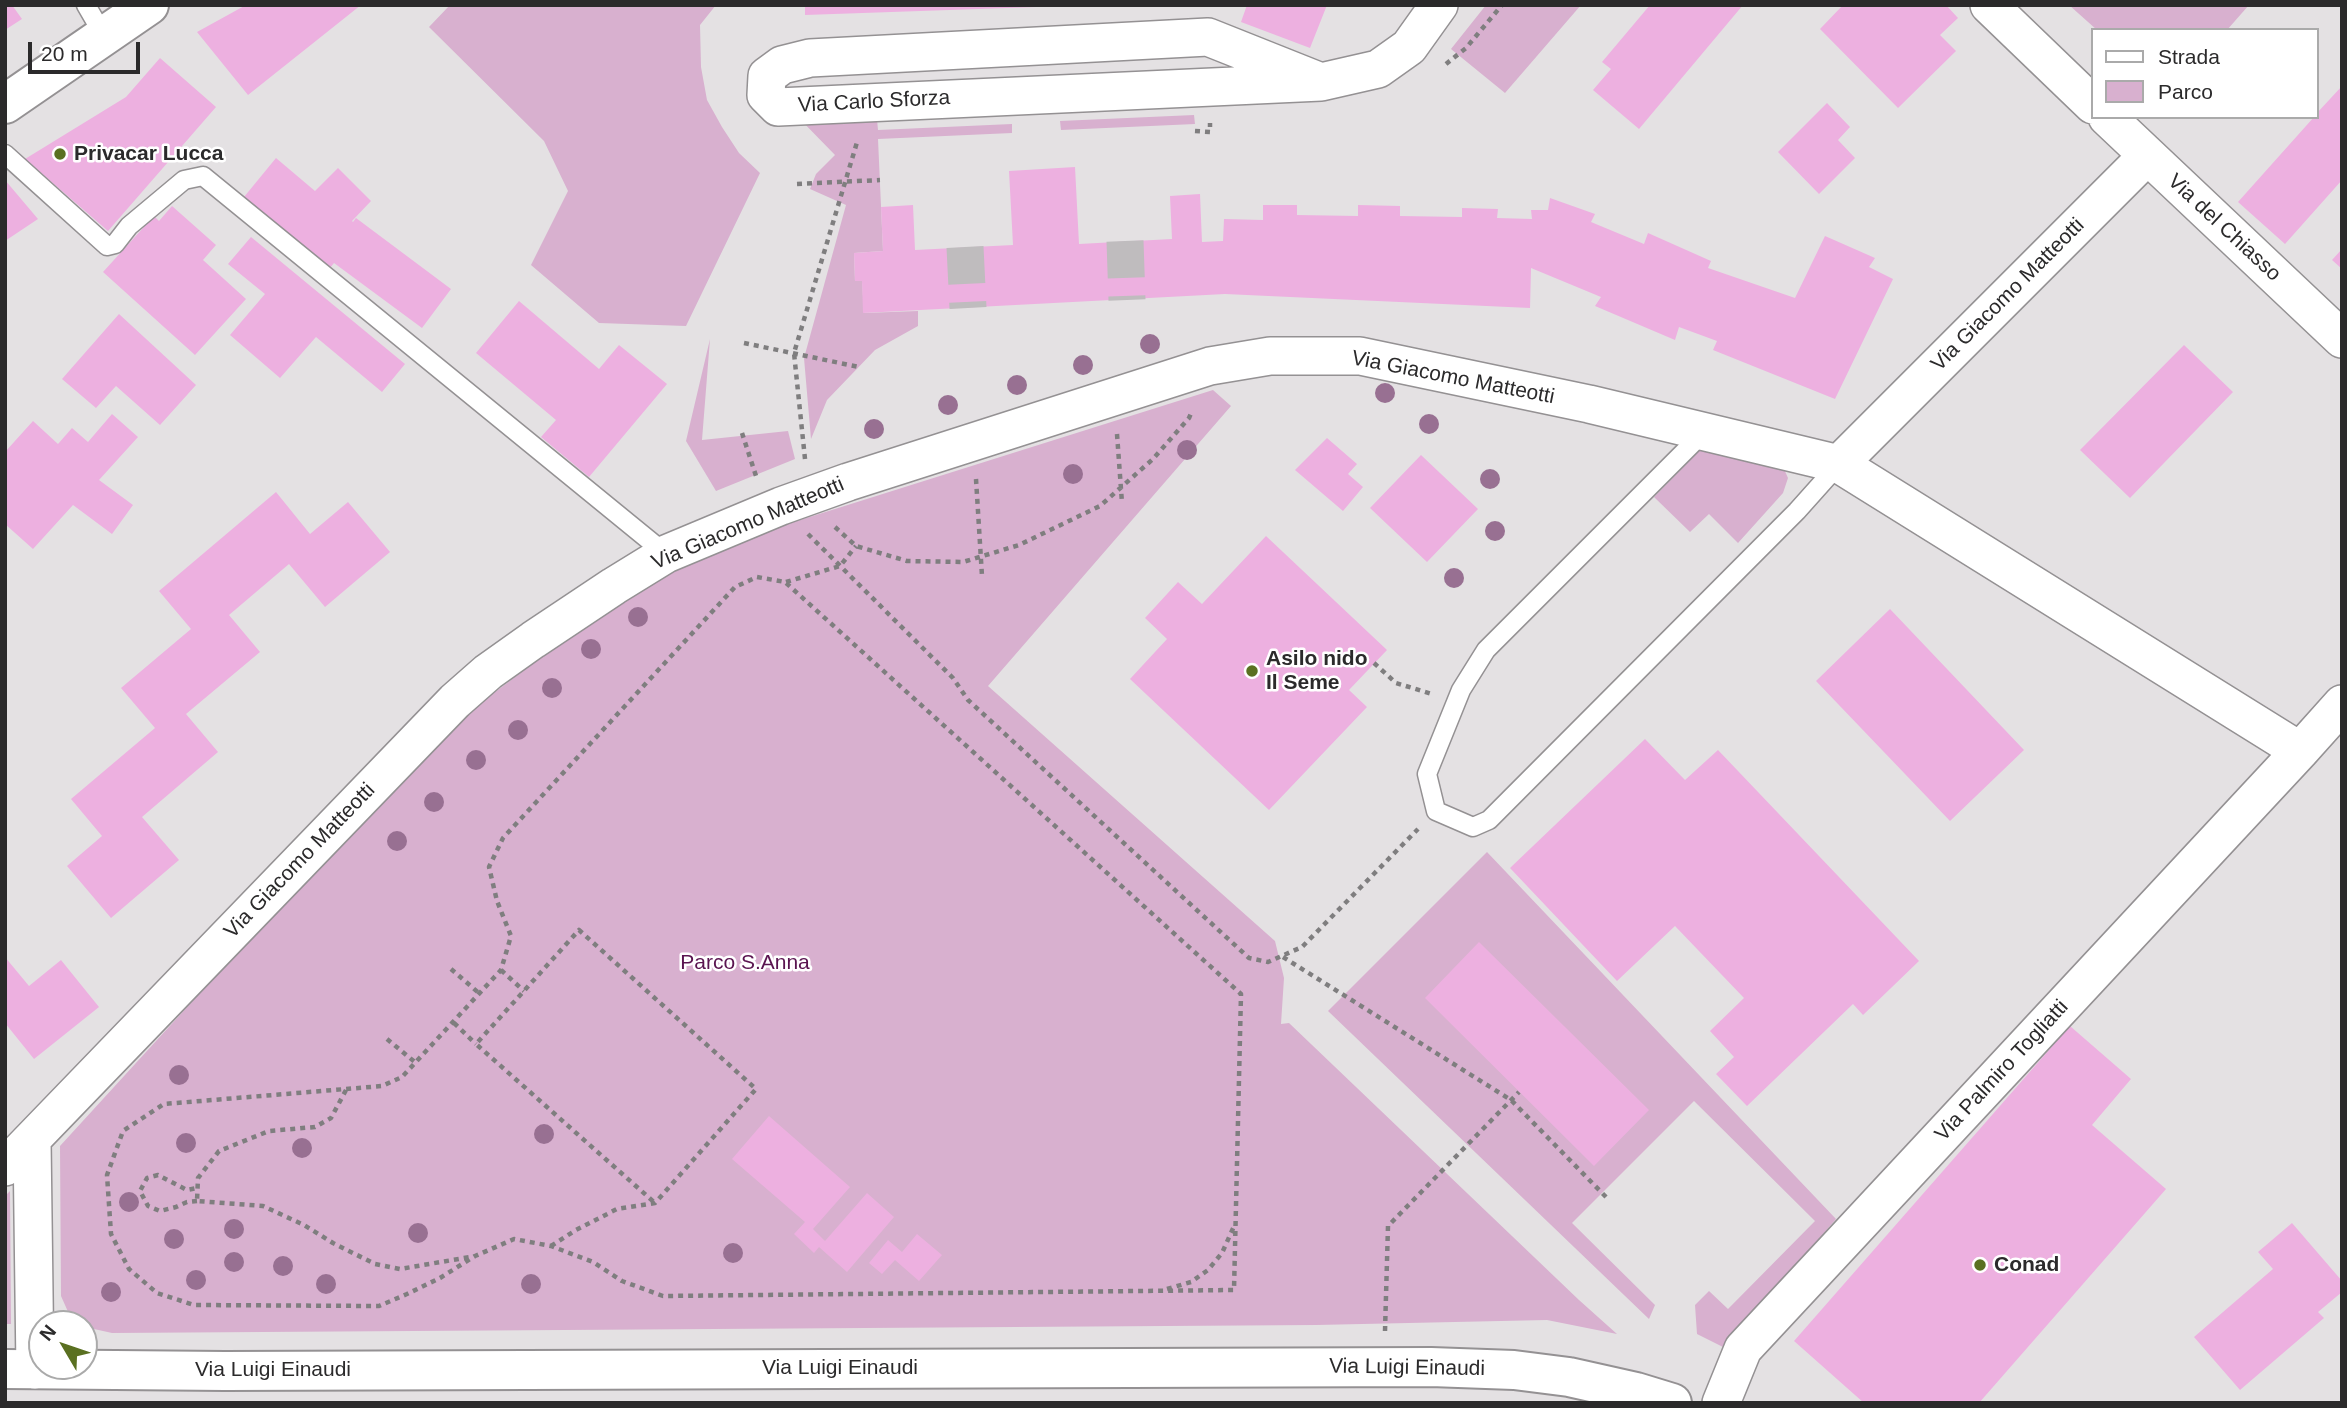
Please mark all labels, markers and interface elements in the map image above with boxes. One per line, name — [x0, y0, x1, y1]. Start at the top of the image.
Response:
scale bar — [32, 28, 144, 72]
legend — [2092, 28, 2319, 119]
text: 20 m — [41, 42, 88, 65]
text: Strada — [2158, 45, 2220, 68]
text: Parco — [2158, 80, 2213, 103]
street label: Via Carlo Sforza — [797, 85, 951, 119]
place label: Privacar Lucca — [74, 141, 223, 167]
marker: Privacar Lucca — [52, 146, 68, 162]
street label: Via del Chiasso — [2162, 169, 2286, 287]
street label: Via Giacomo Matteotti — [1926, 213, 2090, 377]
street label: Via Giacomo Matteotti — [1349, 346, 1557, 410]
street label: Via Giacomo Matteotti — [648, 472, 848, 576]
place label: Asilo nido Il Seme — [1266, 646, 1367, 696]
marker: Asilo nido Il Seme — [1244, 663, 1260, 679]
street label: Via Giacomo Matteotti — [219, 778, 381, 944]
park label: Parco S.Anna — [680, 950, 810, 976]
street label: Via Palmiro Togliatti — [1930, 995, 2074, 1147]
place label: Conad — [1994, 1252, 2059, 1278]
marker: Conad — [1972, 1257, 1988, 1273]
north arrow — [28, 1310, 98, 1380]
text: N — [35, 1321, 60, 1345]
street label: Via Luigi Einaudi — [1329, 1354, 1485, 1382]
street label: Via Luigi Einaudi — [762, 1355, 918, 1381]
street label: Via Luigi Einaudi — [195, 1357, 351, 1383]

